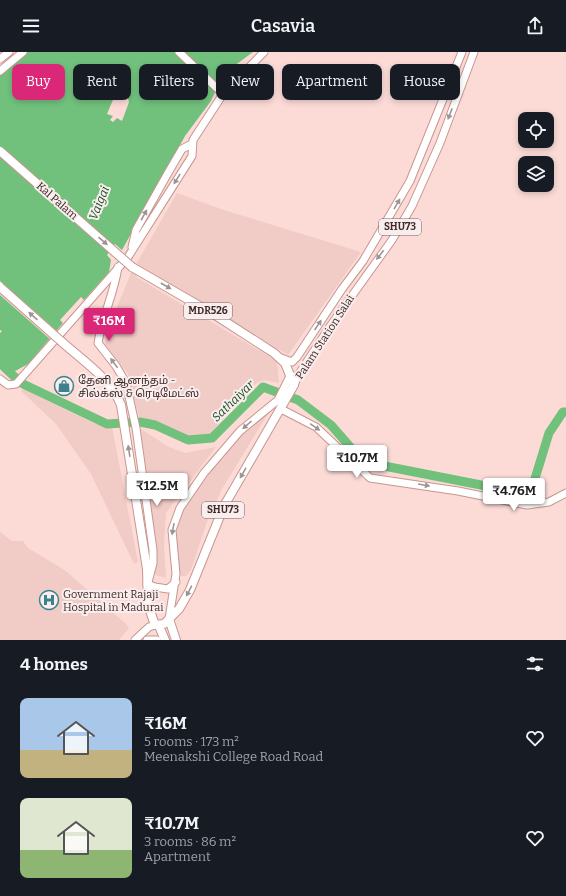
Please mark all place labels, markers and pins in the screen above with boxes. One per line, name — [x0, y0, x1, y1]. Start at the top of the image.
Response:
pin: ₹16M — [85, 308, 133, 342]
place label: தேனி ஆனந்தம் - சில்க்ஸ் & ரெடிமேட்ஸ் — [78, 374, 199, 401]
shop icon: தேனி ஆனந்தம் - சில்க்ஸ் & ரெடிமேட்ஸ் — [53, 375, 75, 397]
pin: ₹10.7M — [324, 445, 390, 479]
pin: ₹12.5M — [124, 473, 190, 507]
pin: ₹4.76M — [481, 478, 547, 512]
place label: Government Rajaji Hospital in Madurai — [63, 588, 164, 614]
hospital icon: Government Rajaji Hospital in Madurai — [38, 589, 60, 611]

